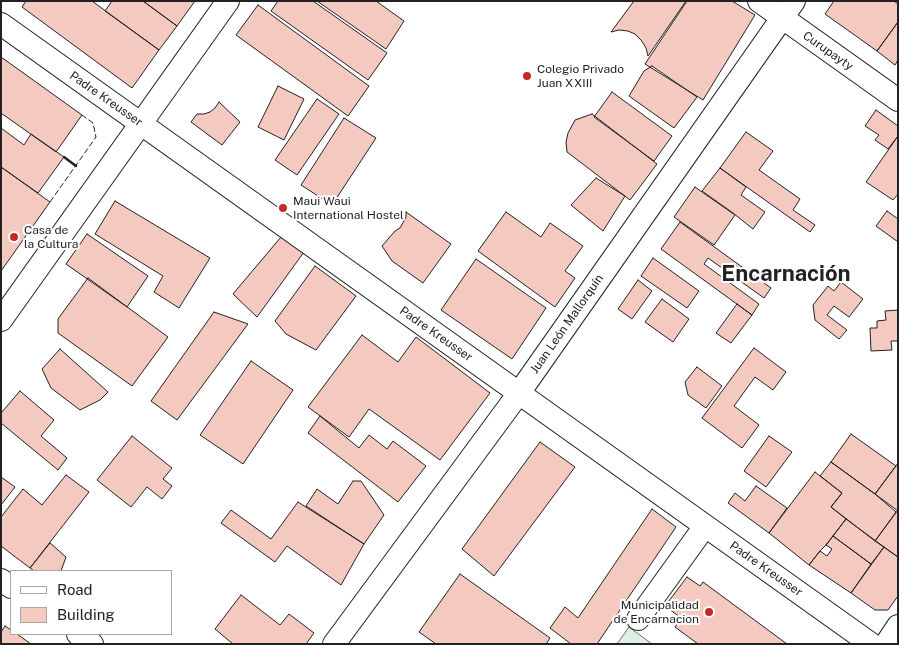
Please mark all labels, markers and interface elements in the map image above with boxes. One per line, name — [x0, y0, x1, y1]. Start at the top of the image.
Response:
street label: Curupayty — [800, 28, 856, 74]
place label: Colegio Privado Juan XXIII — [537, 62, 624, 90]
street label: Padre Kreusser — [67, 68, 145, 130]
marker: Colegio Privado Juan XXIII — [521, 70, 533, 82]
place label: Maui Waui International Hostel — [293, 194, 404, 222]
marker: Maui Waui International Hostel — [277, 202, 289, 214]
place label: Casa de la Cultura — [24, 223, 78, 251]
marker: Casa de la Cultura — [8, 231, 20, 243]
district label: Encarnación — [721, 261, 851, 287]
street label: Juan León Mallorquín — [527, 272, 607, 376]
street label: Padre Kreusser — [397, 303, 475, 365]
street label: Padre Kreusser — [727, 538, 805, 600]
legend — [10, 570, 172, 635]
text: Road — [57, 581, 93, 598]
place label: Municipalidad de Encarnacion — [613, 598, 699, 626]
text: Building — [57, 606, 115, 623]
marker: Municipalidad de Encarnacion — [703, 606, 715, 618]

